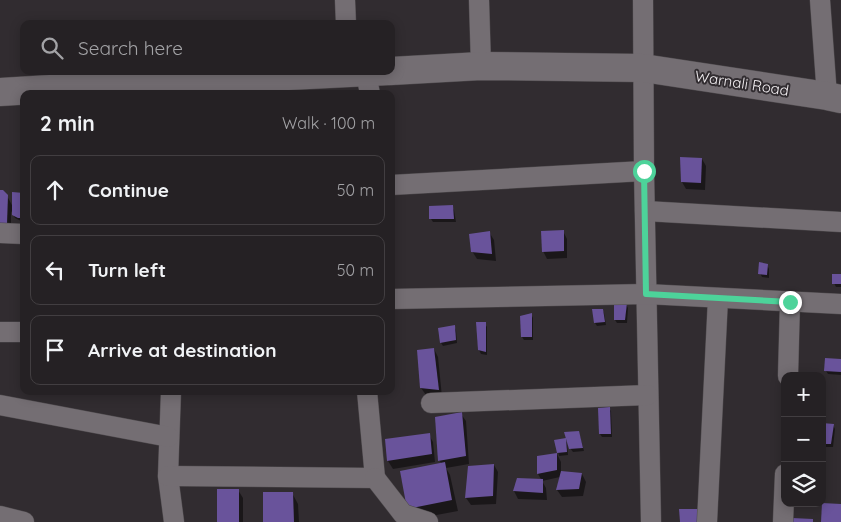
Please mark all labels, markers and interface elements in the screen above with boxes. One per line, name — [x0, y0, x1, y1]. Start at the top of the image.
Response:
search box — [20, 20, 395, 75]
icon: search — [38, 34, 66, 62]
text: Search here — [78, 36, 183, 60]
street label: Warnali Road — [694, 66, 790, 100]
text: 2 min — [40, 110, 95, 136]
text: Walk · 100 m — [282, 113, 375, 133]
route start — [633, 160, 656, 183]
icon: ahead — [41, 176, 69, 204]
text: Continue — [88, 178, 169, 202]
text: 50 m — [337, 180, 374, 200]
icon: left — [41, 256, 69, 284]
text: Turn left — [88, 258, 166, 282]
text: 50 m — [337, 260, 374, 280]
route end — [779, 291, 802, 314]
icon: arrive — [41, 336, 69, 364]
text: Arrive at destination — [88, 338, 277, 362]
map controls — [781, 372, 826, 507]
button: + — [781, 372, 826, 417]
button: − — [781, 417, 826, 462]
button: layers — [781, 462, 826, 507]

